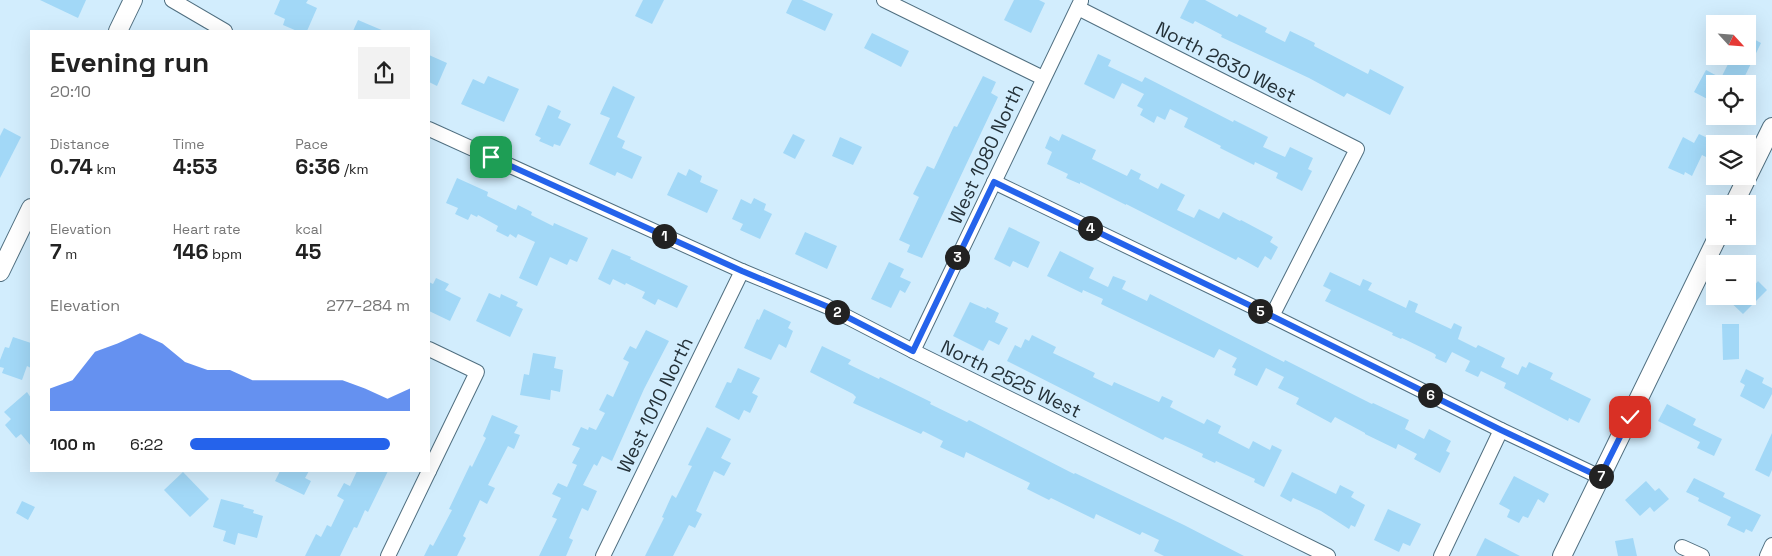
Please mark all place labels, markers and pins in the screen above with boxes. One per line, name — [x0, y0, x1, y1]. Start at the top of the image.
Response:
pin — [470, 136, 512, 178]
pin: 4 — [1078, 216, 1102, 240]
pin: 1 — [652, 224, 676, 248]
pin: 3 — [944, 244, 970, 270]
pin: 5 — [1248, 298, 1272, 324]
pin: 2 — [824, 300, 850, 324]
pin: 6 — [1418, 382, 1442, 408]
pin — [1609, 396, 1651, 438]
pin: 7 — [1588, 464, 1614, 488]

